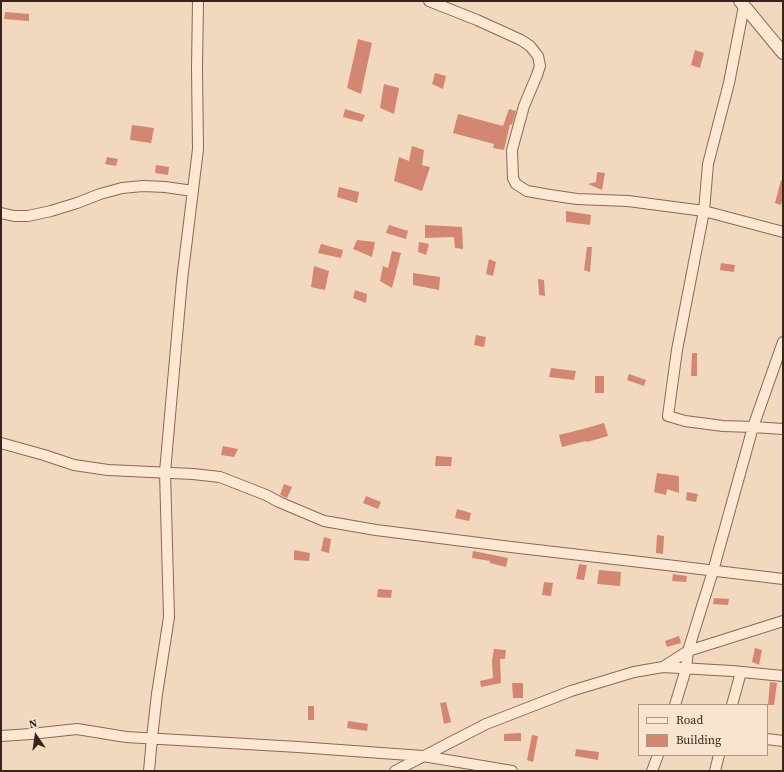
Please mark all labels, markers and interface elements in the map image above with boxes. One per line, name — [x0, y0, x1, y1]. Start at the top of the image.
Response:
legend — [638, 704, 768, 756]
text: Road — [676, 712, 703, 728]
north arrow — [16, 716, 56, 756]
text: N — [28, 716, 39, 732]
text: Building — [676, 732, 721, 748]

